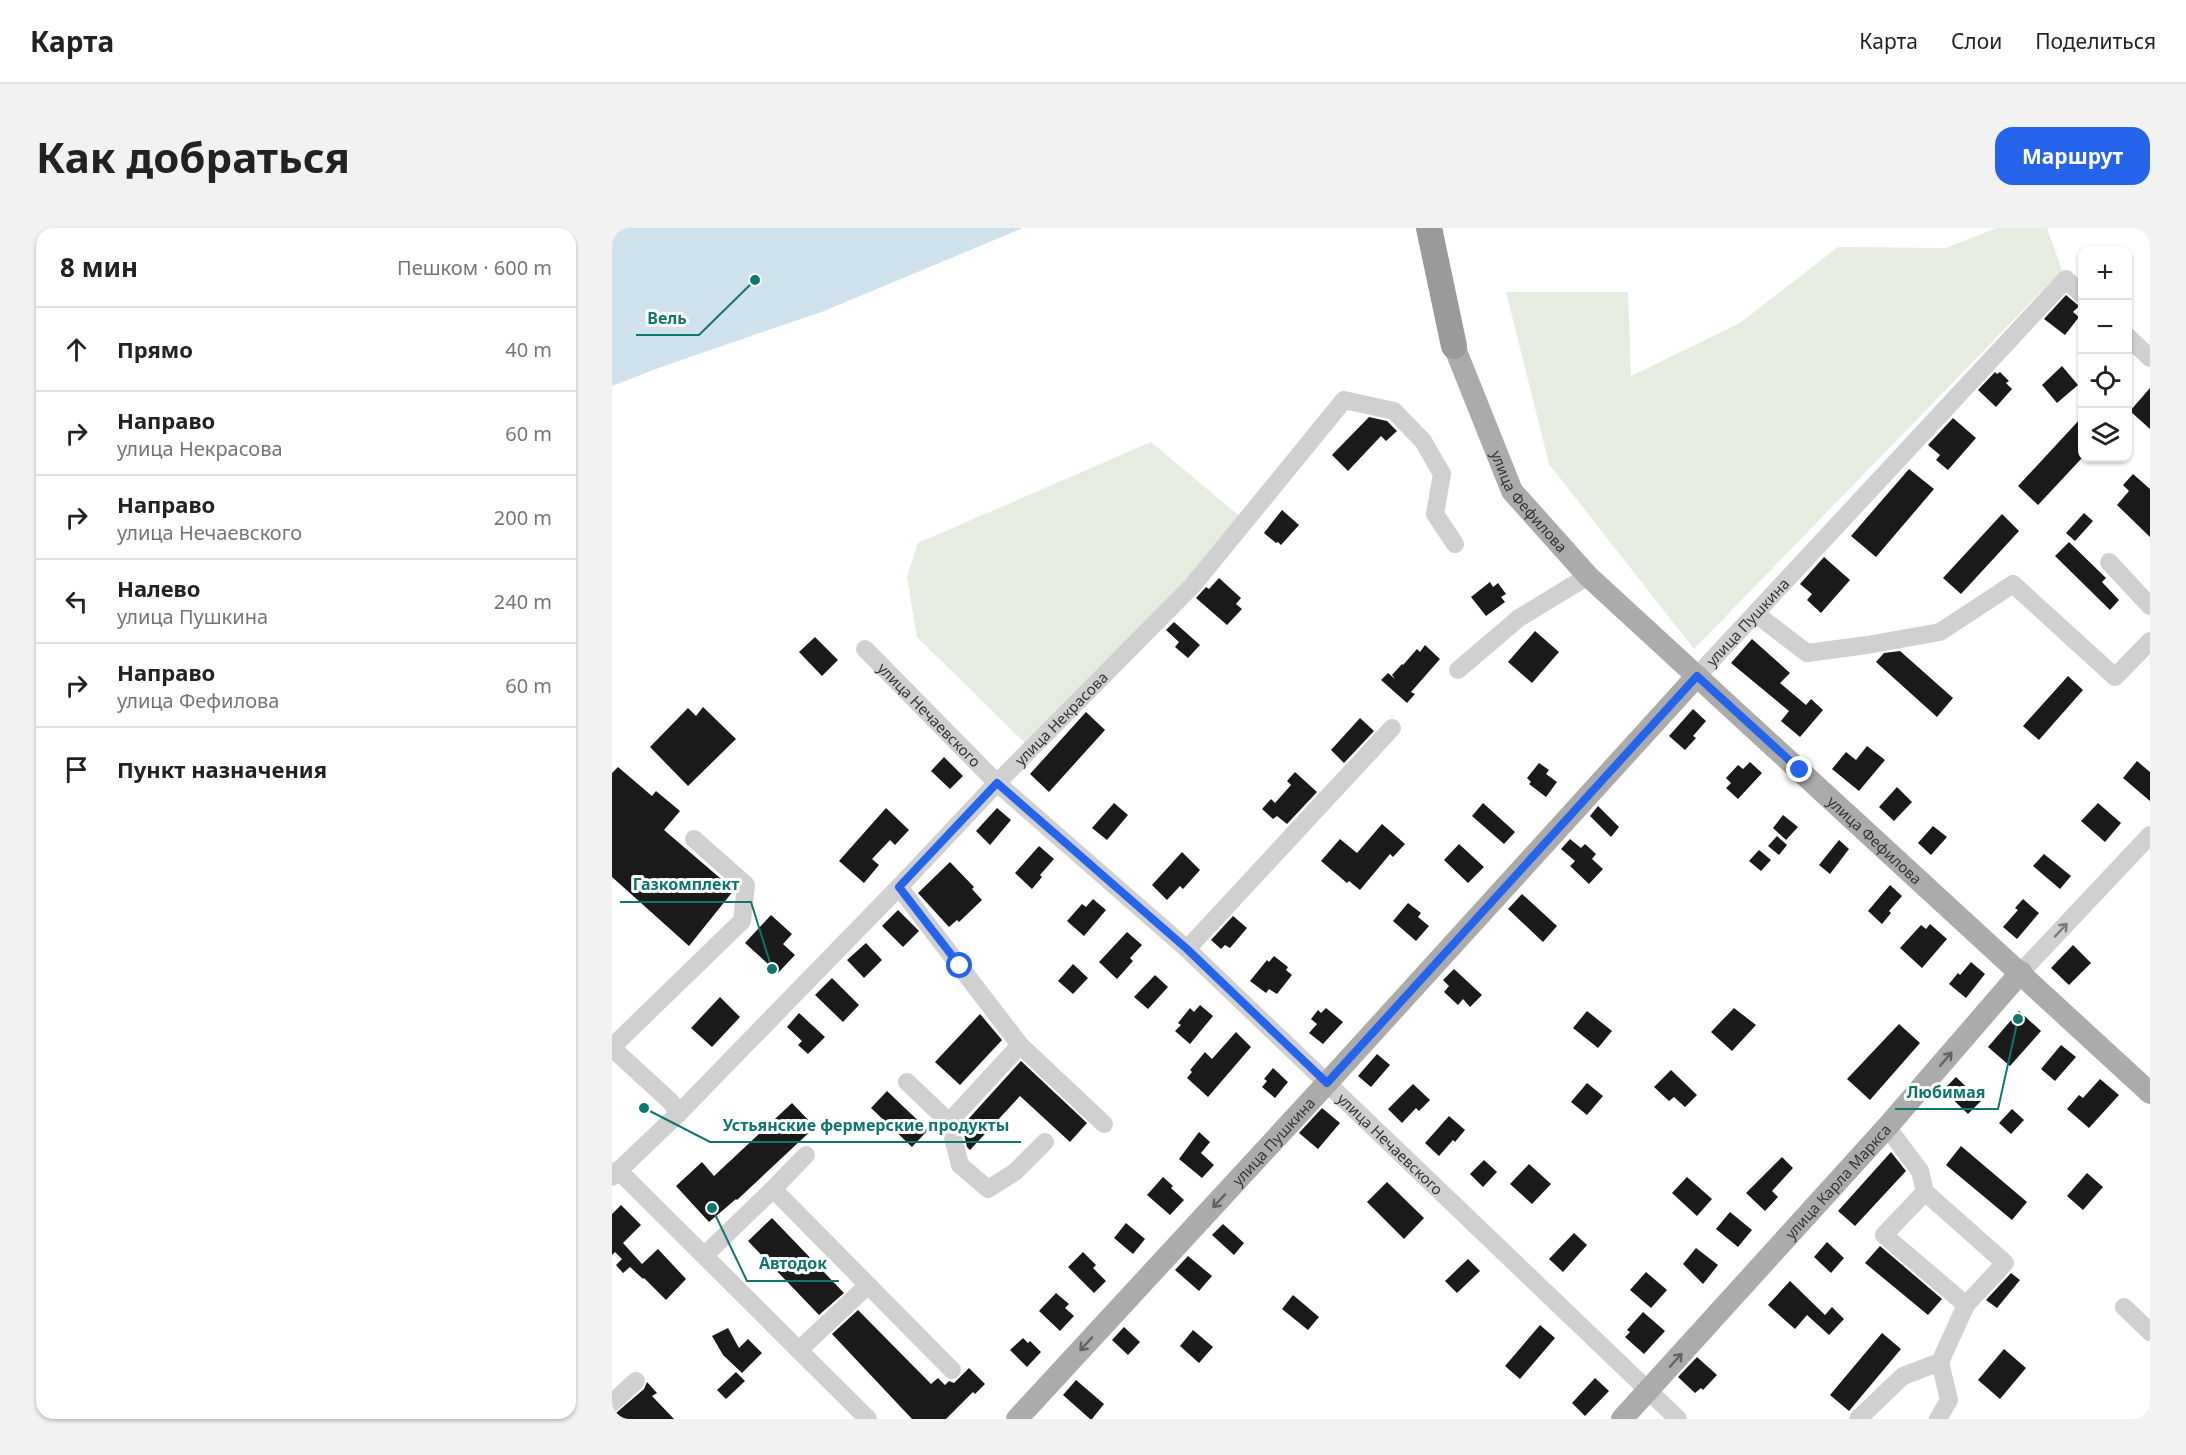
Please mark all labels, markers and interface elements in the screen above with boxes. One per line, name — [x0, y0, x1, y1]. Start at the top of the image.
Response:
text: Карта — [30, 22, 114, 60]
text: Карта — [1859, 27, 1918, 55]
text: Слои — [1951, 27, 2002, 55]
text: Поделиться — [2035, 27, 2156, 55]
button: Маршрут — [1995, 127, 2150, 185]
text: Как добраться — [36, 128, 350, 185]
map controls — [2078, 246, 2132, 462]
button: + — [2078, 246, 2132, 300]
text: 8 мин — [60, 249, 138, 285]
text: Пешком · 600 m — [397, 254, 552, 281]
button: − — [2078, 300, 2132, 354]
callout: Вель — [636, 301, 699, 335]
text: Вель — [647, 307, 687, 329]
icon: ahead — [60, 333, 93, 366]
text: Прямо — [117, 334, 193, 364]
text: 40 m — [505, 336, 552, 363]
button: locate — [2078, 354, 2132, 408]
text: Направо — [117, 405, 215, 435]
button: layers — [2078, 408, 2132, 462]
icon: right — [60, 417, 93, 450]
text: 60 m — [505, 420, 552, 447]
text: улица Некрасова — [117, 435, 283, 462]
street label: улица Фефилова — [1487, 447, 1572, 556]
text: Направо — [117, 489, 215, 519]
icon: right — [60, 501, 93, 534]
text: 200 m — [494, 504, 552, 531]
text: улица Нечаевского — [117, 519, 302, 546]
text: Налево — [117, 573, 200, 603]
street label: улица Пушкина — [1701, 573, 1793, 670]
icon: left — [60, 585, 93, 618]
text: 240 m — [494, 588, 552, 615]
text: улица Пушкина — [117, 603, 268, 630]
text: Направо — [117, 657, 215, 687]
street label: улица Нечаевского — [874, 658, 986, 771]
street label: улица Некрасова — [1010, 667, 1112, 770]
icon: right — [60, 669, 93, 702]
text: 60 m — [505, 672, 552, 699]
text: улица Фефилова — [117, 687, 279, 714]
icon: arrive — [60, 753, 93, 786]
text: Пункт назначения — [117, 754, 327, 784]
route end — [1786, 756, 1812, 782]
street label: улица Фефилова — [1823, 791, 1927, 889]
callout: Газкомплект — [620, 868, 751, 902]
text: Газкомплект — [633, 873, 739, 895]
one-way arrow — [2054, 922, 2068, 937]
route start — [946, 952, 972, 978]
one-way arrow — [1939, 1052, 1953, 1067]
callout: Любимая — [1895, 1075, 1998, 1109]
text: Любимая — [1907, 1081, 1985, 1103]
street label: улица Нечаевского — [1333, 1088, 1448, 1199]
street label: улица Пушкина — [1228, 1093, 1319, 1190]
callout: Устьянские фермерские продукты — [710, 1108, 1021, 1142]
text: Устьянские фермерские продукты — [723, 1114, 1009, 1136]
street label: улица Карла Маркса — [1780, 1120, 1895, 1243]
one-way arrow — [1211, 1193, 1226, 1208]
callout: Автодок — [747, 1247, 839, 1281]
text: Автодок — [759, 1252, 827, 1274]
one-way arrow — [1079, 1336, 1093, 1351]
one-way arrow — [1669, 1353, 1683, 1368]

